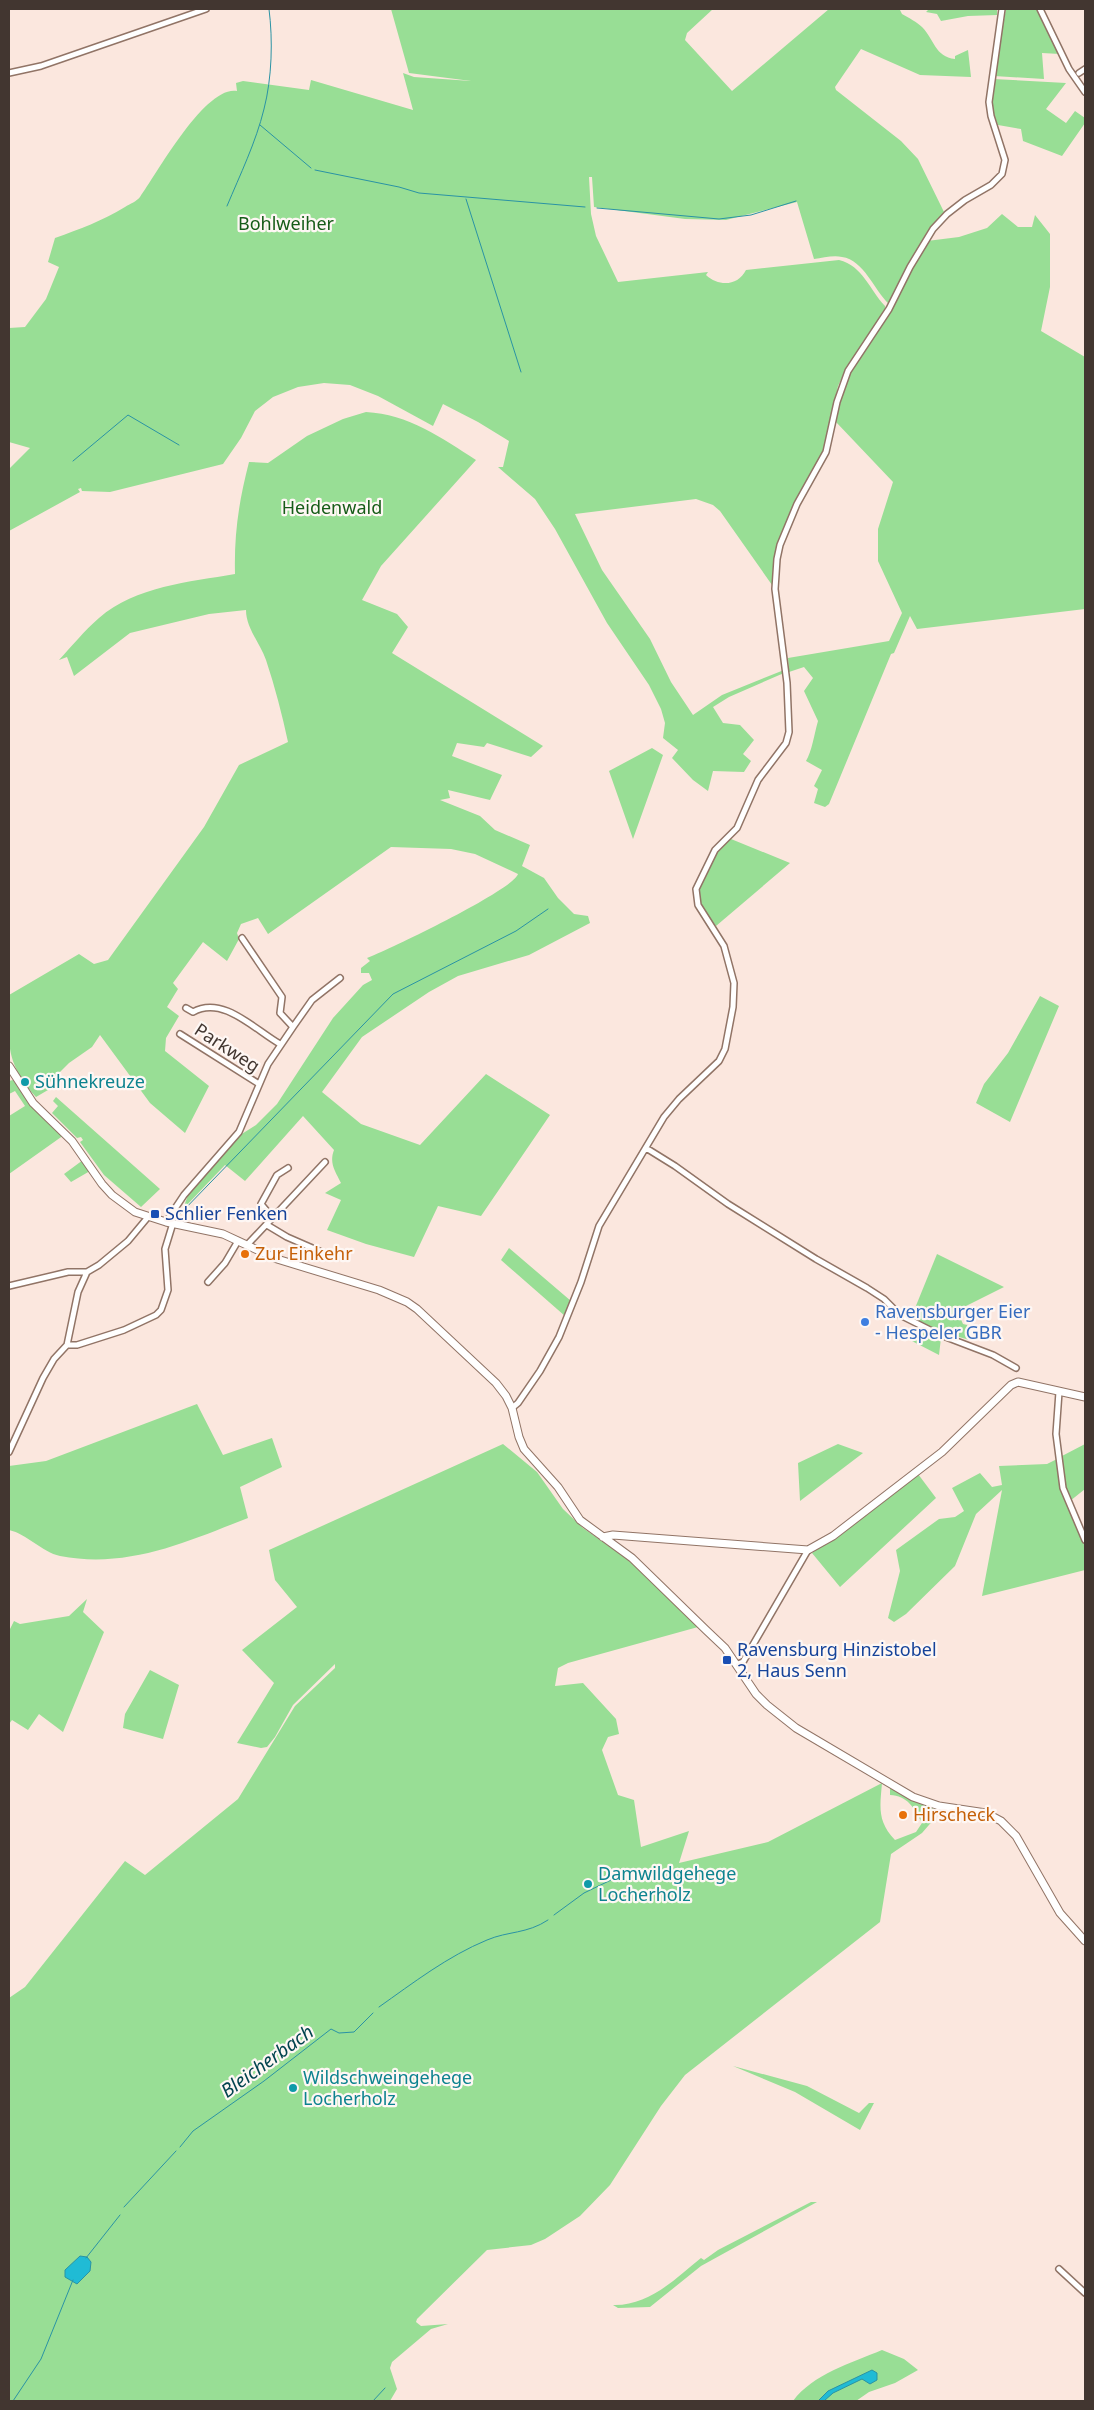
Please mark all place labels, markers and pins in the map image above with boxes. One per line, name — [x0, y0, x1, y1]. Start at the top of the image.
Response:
place label: Sühnekreuze — [35, 1069, 145, 1093]
marker: Sühnekreuze — [19, 1076, 31, 1088]
place label: Schlier Fenken — [165, 1201, 288, 1225]
marker: Schlier Fenken — [149, 1208, 161, 1220]
place label: Zur Einkehr — [255, 1241, 353, 1265]
marker: Zur Einkehr — [239, 1248, 251, 1260]
place label: Ravensburger Eier - Hespeler GBR — [875, 1299, 1031, 1344]
marker: Ravensburger Eier - Hespeler GBR — [859, 1316, 871, 1328]
place label: Ravensburg Hinzistobel 2, Haus Senn — [737, 1637, 937, 1682]
marker: Ravensburg Hinzistobel 2, Haus Senn — [721, 1654, 733, 1666]
place label: Hirscheck — [913, 1802, 996, 1826]
marker: Hirscheck — [897, 1809, 909, 1821]
place label: Damwildgehege Locherholz — [598, 1861, 736, 1906]
marker: Damwildgehege Locherholz — [582, 1878, 594, 1890]
place label: Wildschweingehege Locherholz — [303, 2065, 472, 2110]
marker: Wildschweingehege Locherholz — [287, 2082, 299, 2094]

